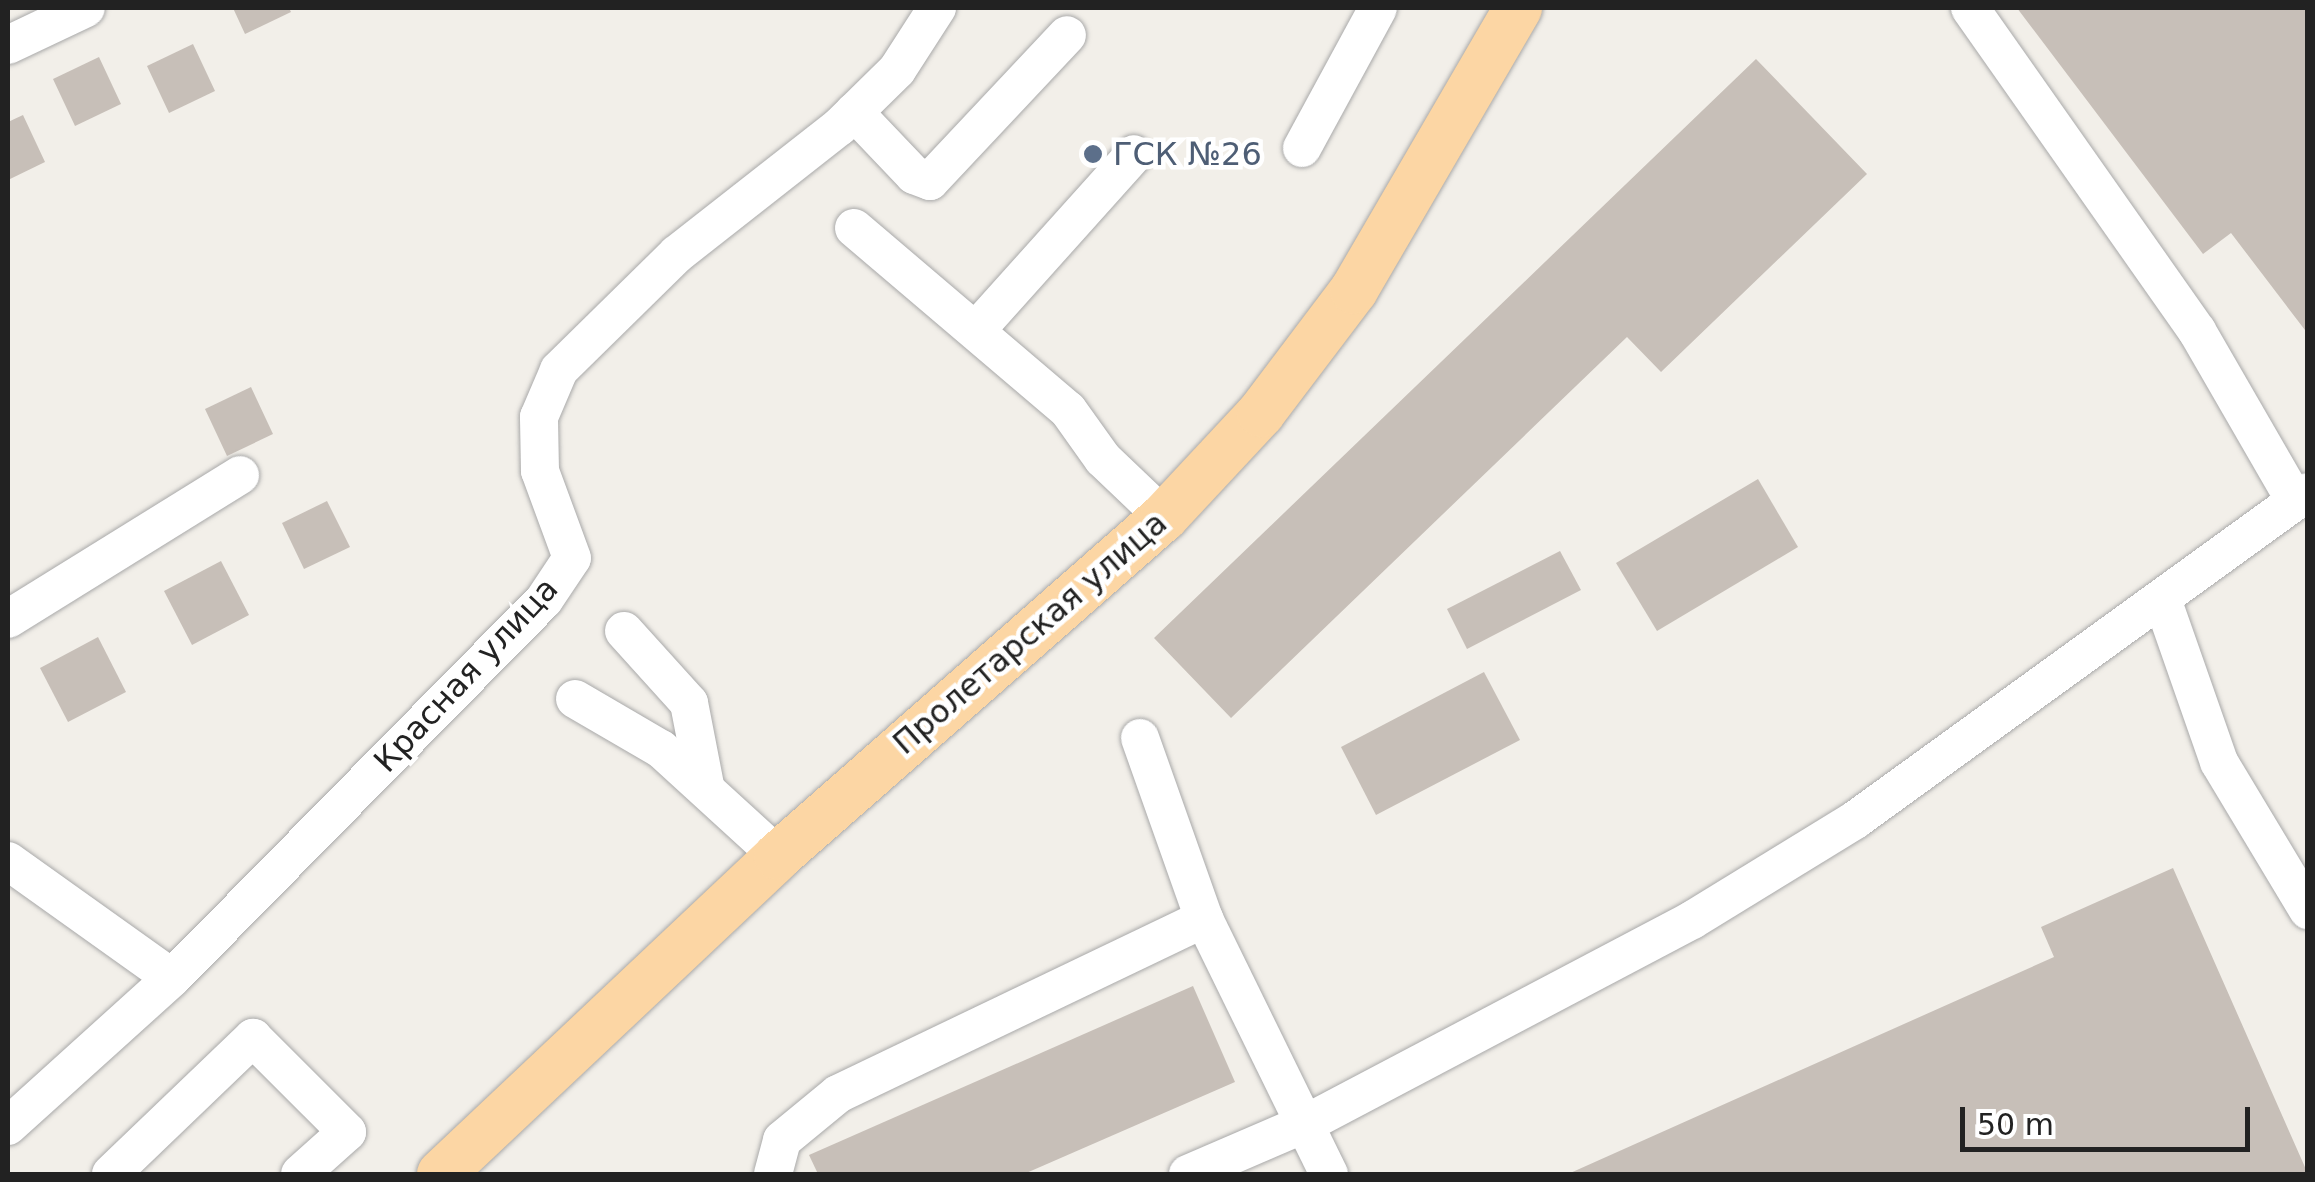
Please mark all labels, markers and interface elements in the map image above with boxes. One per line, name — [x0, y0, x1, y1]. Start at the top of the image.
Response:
place label: ГСК №26 — [1113, 135, 1262, 173]
marker: ГСК №26 — [1082, 143, 1104, 165]
street label: Пролетарская улица — [885, 504, 1175, 762]
street label: Красная улица — [366, 570, 566, 780]
scale bar — [1965, 1087, 2255, 1149]
text: 50 m — [1977, 1107, 2054, 1142]

